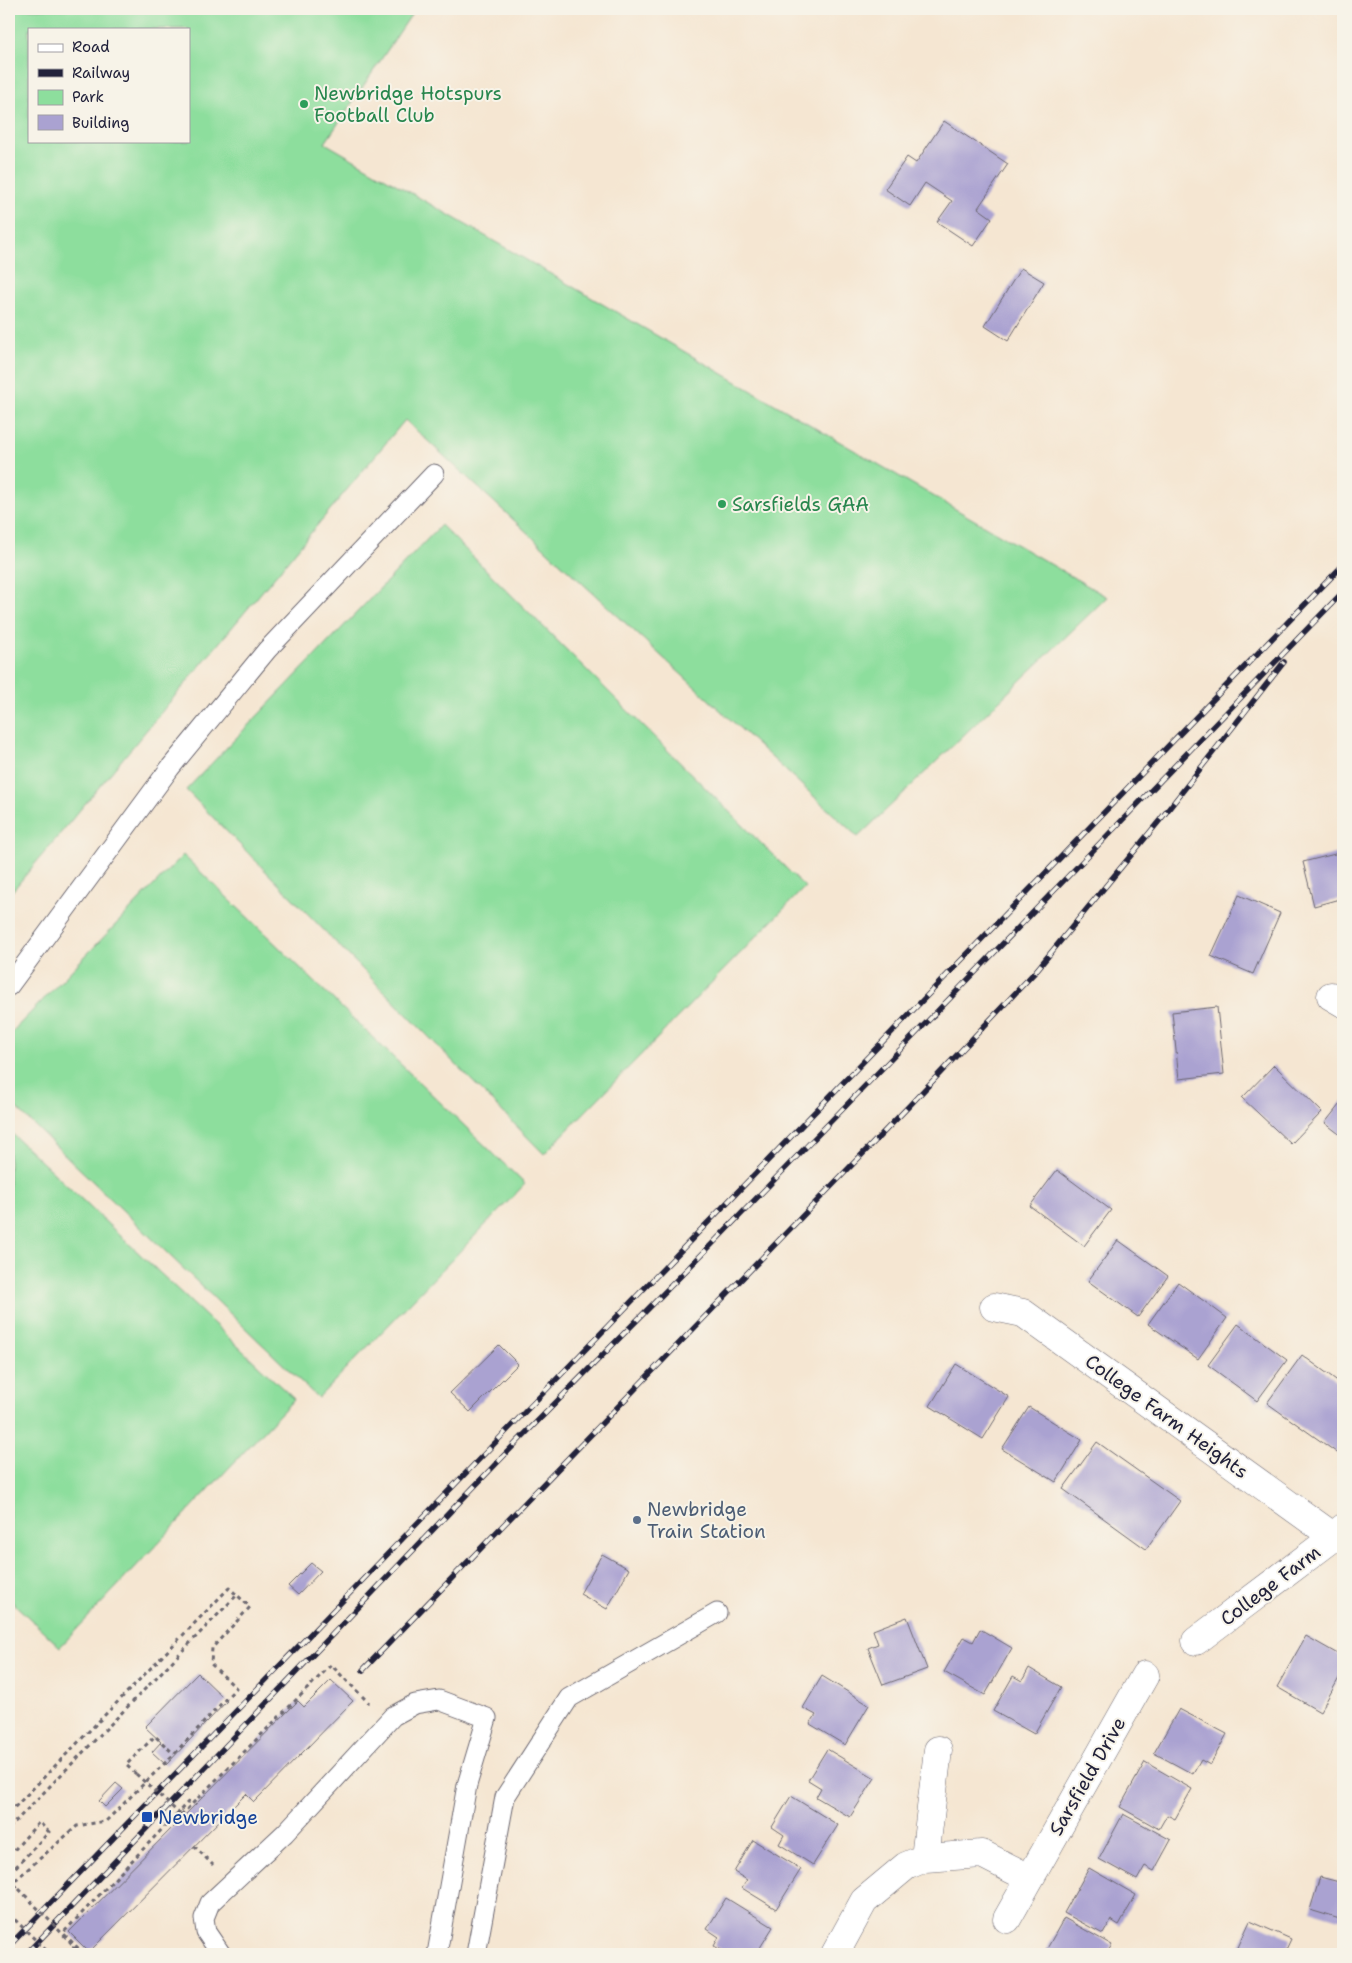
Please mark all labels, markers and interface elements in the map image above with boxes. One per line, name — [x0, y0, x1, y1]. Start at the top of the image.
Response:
legend — [28, 28, 190, 142]
text: Road — [72, 37, 110, 57]
text: Railway — [72, 63, 130, 83]
place label: Newbridge Hotspurs Football Club — [314, 81, 502, 128]
text: Park — [72, 87, 104, 107]
marker: Newbridge Hotspurs Football Club — [298, 98, 310, 110]
text: Building — [72, 113, 129, 133]
place label: Sarsfields GAA — [732, 492, 869, 517]
marker: Sarsfields GAA — [716, 498, 728, 510]
street label: College Farm Heights — [1080, 1349, 1253, 1484]
place label: Newbridge Train Station — [647, 1497, 766, 1544]
marker: Newbridge Train Station — [631, 1514, 643, 1526]
street label: College Farm — [1215, 1540, 1325, 1631]
street label: Sarsfield Drive — [1043, 1713, 1131, 1840]
place label: Newbridge — [158, 1805, 258, 1830]
marker: Newbridge — [140, 1810, 154, 1824]

